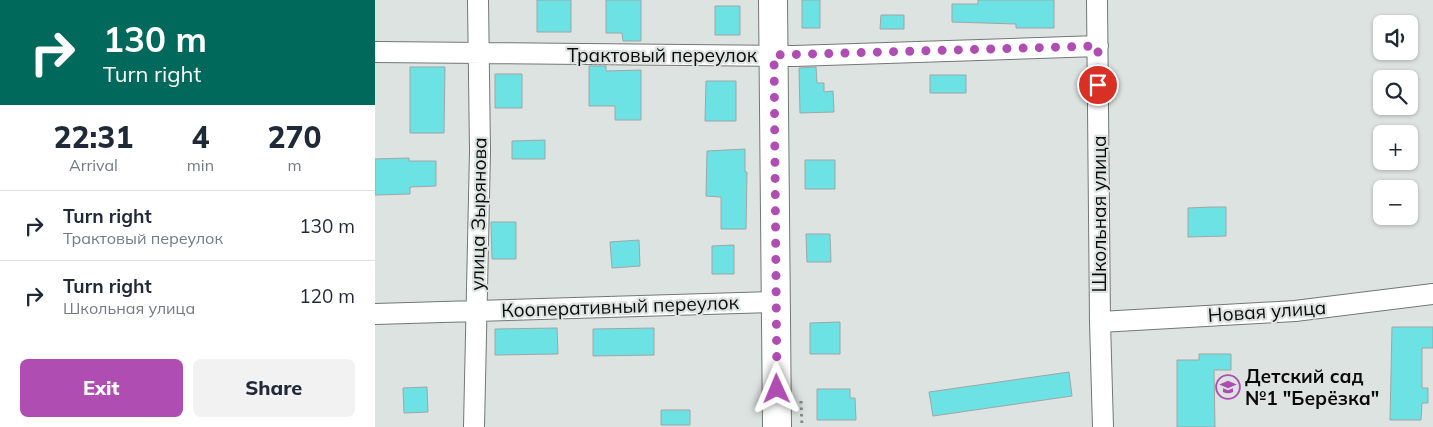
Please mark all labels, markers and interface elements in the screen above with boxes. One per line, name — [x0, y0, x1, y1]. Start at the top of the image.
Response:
map controls — [1373, 15, 1418, 225]
button: sound — [1373, 15, 1418, 60]
text: 130 m — [103, 17, 207, 61]
icon: right — [20, 20, 85, 85]
street label: Трактовый переулок — [567, 43, 758, 67]
text: Turn right — [103, 60, 201, 88]
pin — [1077, 64, 1119, 106]
button: search — [1373, 70, 1418, 115]
icon: arrive — [1084, 71, 1112, 99]
text: 22:31 — [53, 118, 133, 156]
text: 4 — [191, 118, 209, 156]
text: 270 — [268, 118, 322, 156]
button: + — [1373, 125, 1418, 170]
street label: Школьная улица — [1087, 136, 1111, 292]
street label: улица Зырянова — [465, 137, 491, 291]
text: Arrival — [69, 155, 118, 175]
text: min — [187, 155, 214, 175]
text: m — [287, 155, 302, 175]
button: − — [1373, 180, 1418, 225]
text: Turn right — [63, 204, 152, 228]
icon: right — [20, 212, 48, 240]
text: 130 m — [299, 214, 355, 238]
text: Трактовый переулок — [63, 228, 223, 248]
text: Turn right — [63, 274, 152, 298]
icon: right — [20, 282, 48, 310]
text: 120 m — [299, 284, 355, 308]
street label: Кооперативный переулок — [501, 290, 740, 322]
street label: Новая улица — [1207, 295, 1327, 327]
text: Школьная улица — [63, 298, 195, 318]
button: Exit — [20, 359, 183, 417]
button: Share — [193, 359, 355, 417]
position arrow — [750, 362, 802, 414]
place label: Детский сад №1 "Берёзка" — [1245, 364, 1379, 410]
school or university icon: Детский сад №1 "Берёзка" — [1215, 374, 1241, 400]

